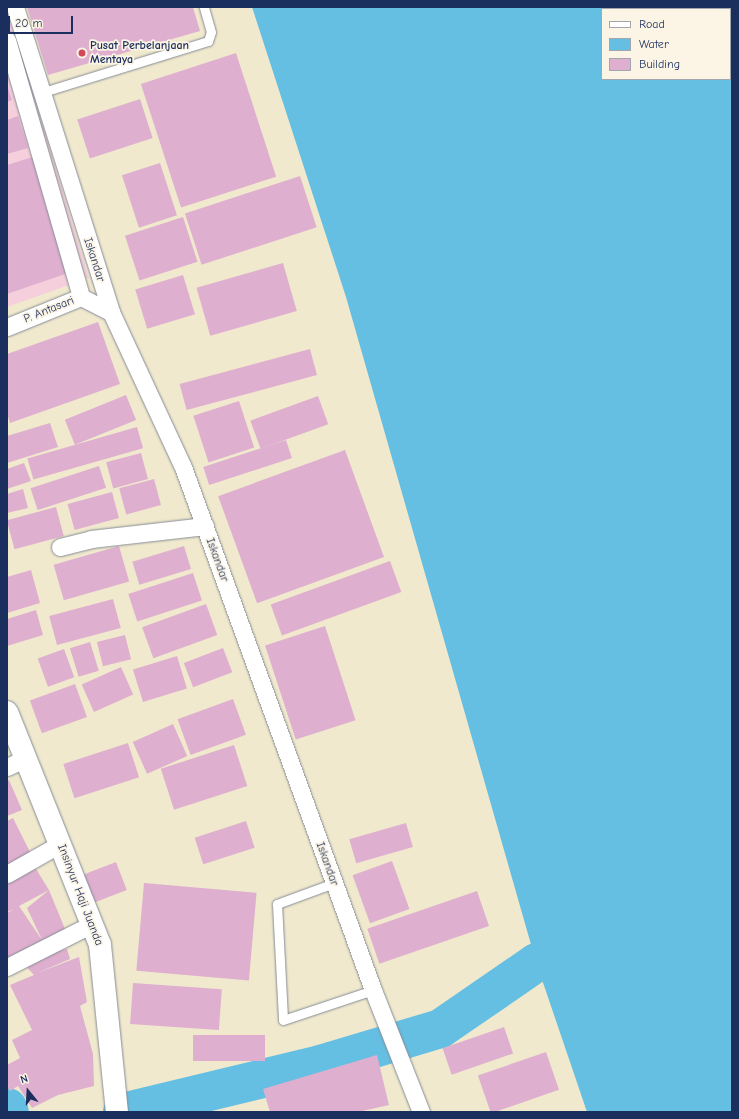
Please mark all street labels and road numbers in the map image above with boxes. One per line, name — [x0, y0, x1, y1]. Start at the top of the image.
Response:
street label: Iskandar — [80, 236, 108, 284]
street label: P. Antasari — [22, 293, 76, 327]
street label: Iskandar — [202, 536, 232, 584]
street label: Iskandar — [312, 840, 342, 888]
street label: Insinyur Haji Juanda — [54, 842, 106, 948]

